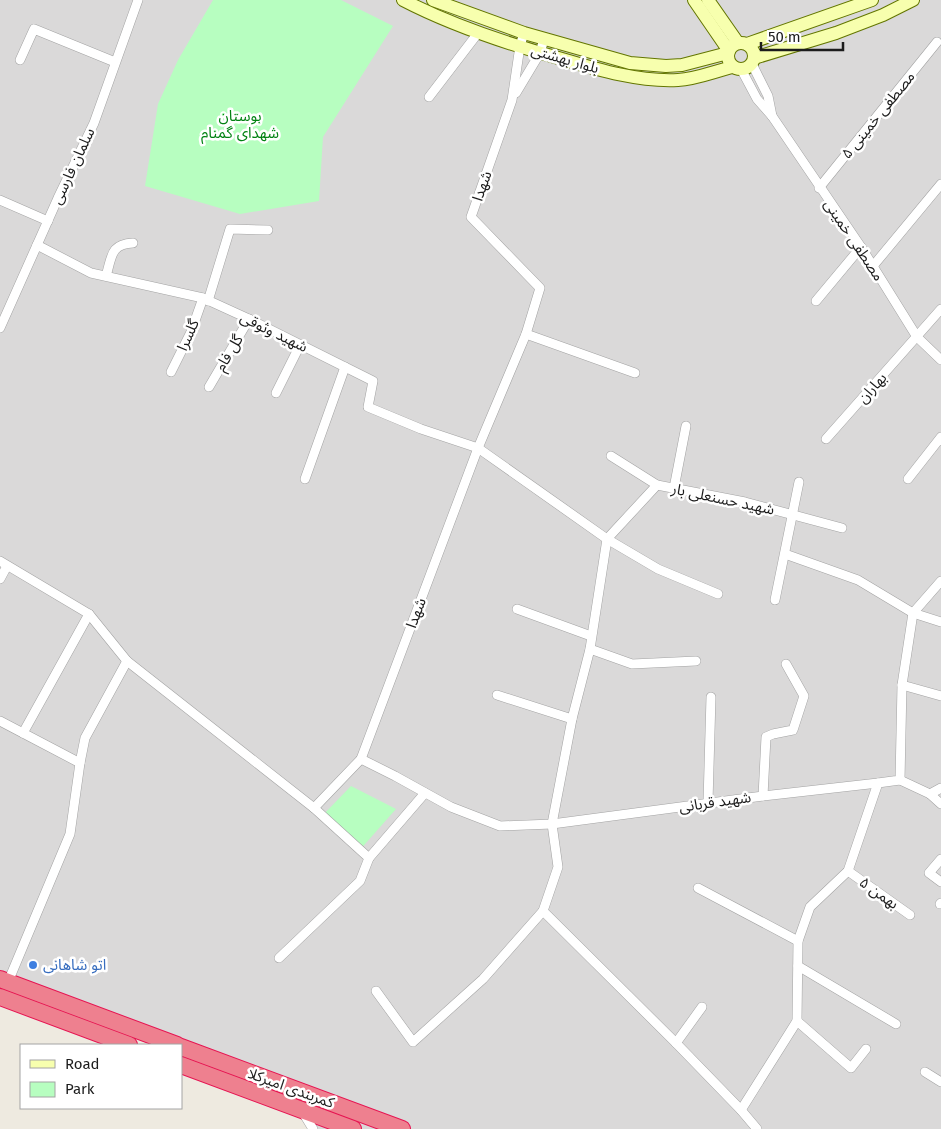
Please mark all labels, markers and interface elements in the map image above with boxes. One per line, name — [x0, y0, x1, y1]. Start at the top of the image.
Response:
scale bar — [761, 20, 844, 52]
text: 50 m — [768, 28, 801, 46]
street label: بلوار بهشتی — [529, 41, 601, 77]
street label: مصطفی خمینی ۵ — [837, 68, 919, 162]
park label: بوستان شهدای گمنام — [201, 107, 279, 144]
street label: سلمان فارسی — [47, 125, 99, 207]
street label: شهدا — [468, 168, 496, 204]
street label: مصطفی خمینی — [820, 196, 888, 284]
street label: شهید وثوقی — [237, 308, 311, 356]
street label: گلسرا — [173, 316, 203, 354]
street label: گل فام — [211, 331, 249, 376]
street label: بهاران — [854, 369, 890, 407]
street label: شهید حسنعلی بار — [669, 479, 776, 519]
street label: شهدا — [402, 595, 430, 631]
street label: شهید قربانی — [678, 788, 752, 816]
street label: بهمن ۵ — [856, 873, 902, 913]
place label: اتو شاهانی — [43, 956, 106, 974]
marker: اتو شاهانی — [27, 959, 39, 971]
legend — [20, 1044, 182, 1109]
text: Road — [65, 1055, 100, 1073]
street label: کمربندی امیرکلا — [245, 1064, 337, 1112]
text: Park — [65, 1080, 95, 1098]

